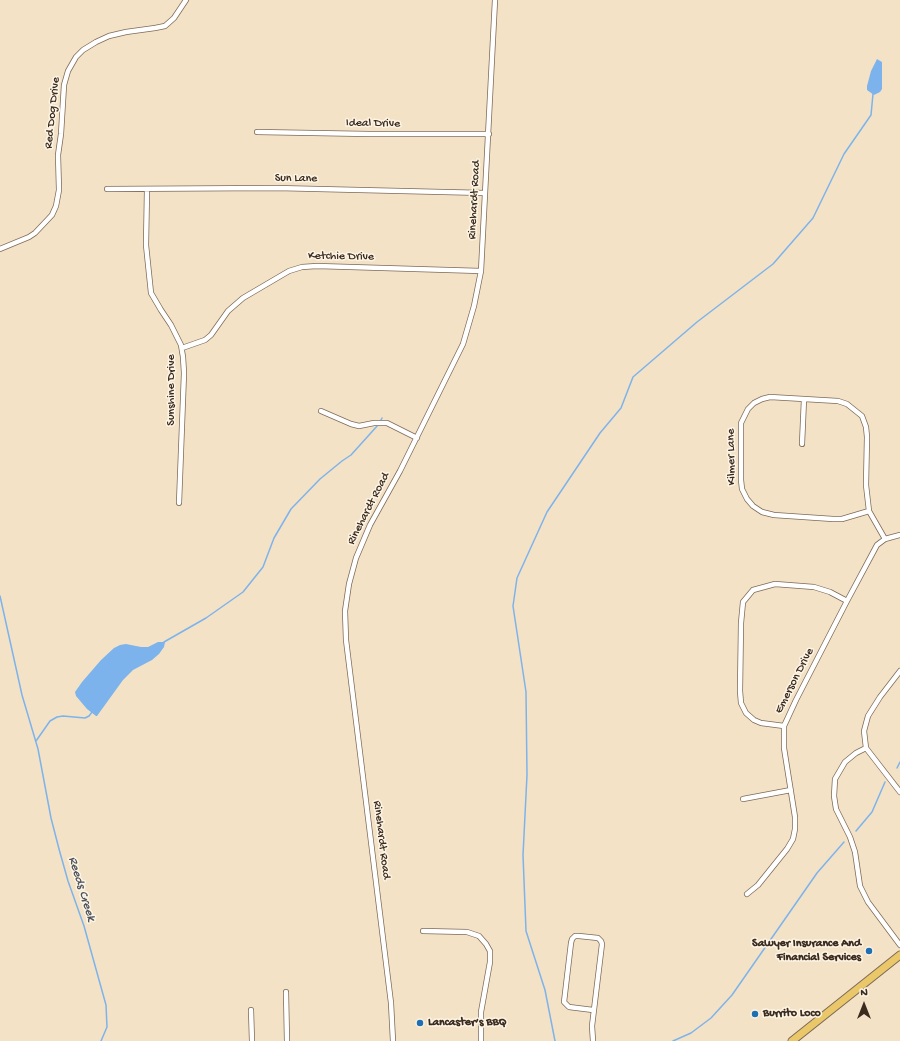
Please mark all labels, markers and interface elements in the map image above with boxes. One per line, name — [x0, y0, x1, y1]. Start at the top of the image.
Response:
street label: Red Dog Drive — [42, 76, 64, 150]
street label: Ideal Drive — [346, 116, 400, 132]
street label: Rinehardt Road — [466, 160, 484, 240]
street label: Sun Lane — [275, 171, 317, 187]
street label: Ketchie Drive — [308, 249, 374, 265]
street label: Sunshine Drive — [165, 354, 179, 426]
street label: Kilmer Lane — [724, 429, 740, 485]
street label: Rinehardt Road — [345, 470, 393, 548]
street label: Emerson Drive — [772, 646, 818, 716]
street label: Rinehardt Road — [369, 800, 393, 880]
water label: Reeds Creek — [64, 855, 98, 923]
place label: Sawyer Insurance And Financial Services — [752, 937, 861, 965]
marker: Sawyer Insurance And Financial Services — [864, 946, 874, 956]
north arrow — [844, 985, 884, 1025]
text: N — [860, 987, 868, 999]
place label: Burrito Loco — [763, 1007, 821, 1021]
marker: Burrito Loco — [750, 1009, 760, 1019]
place label: Lancaster’s BBQ — [428, 1016, 507, 1030]
marker: Lancaster’s BBQ — [415, 1018, 425, 1028]

